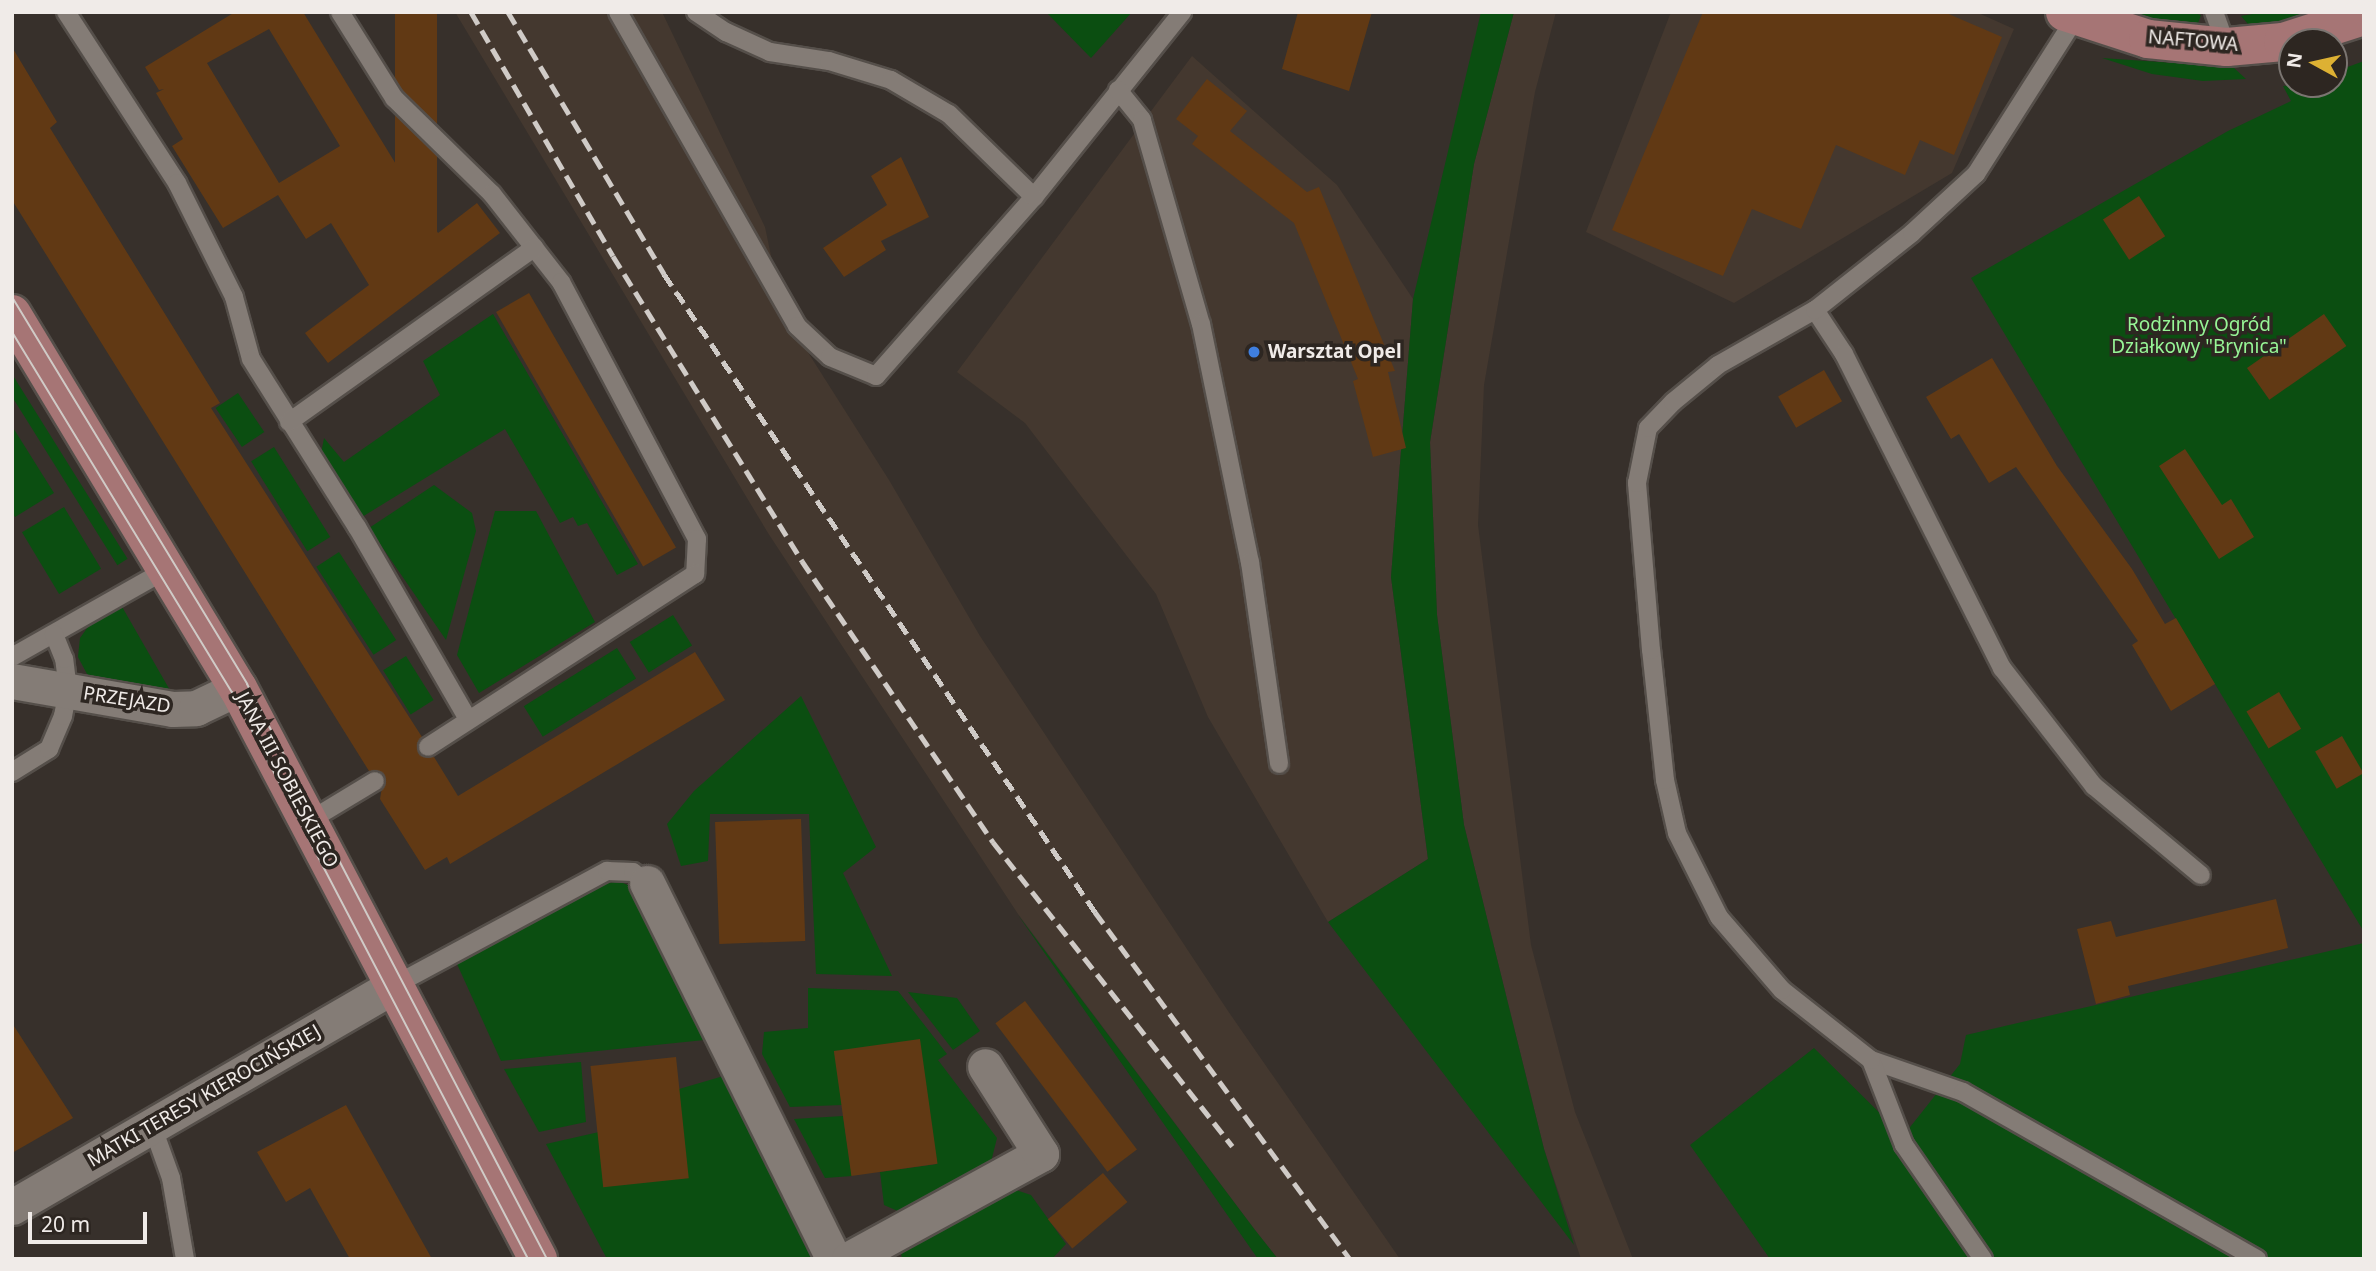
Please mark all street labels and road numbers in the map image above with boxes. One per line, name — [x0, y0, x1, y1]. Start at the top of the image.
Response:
street label: NAFTOWA — [2147, 26, 2239, 56]
street label: PRZEJAZD — [82, 682, 172, 718]
street label: JANA III SOBIESKIEGO — [231, 688, 343, 872]
street label: MATKI TERESY KIEROCIŃSKIEJ — [83, 1020, 325, 1172]

